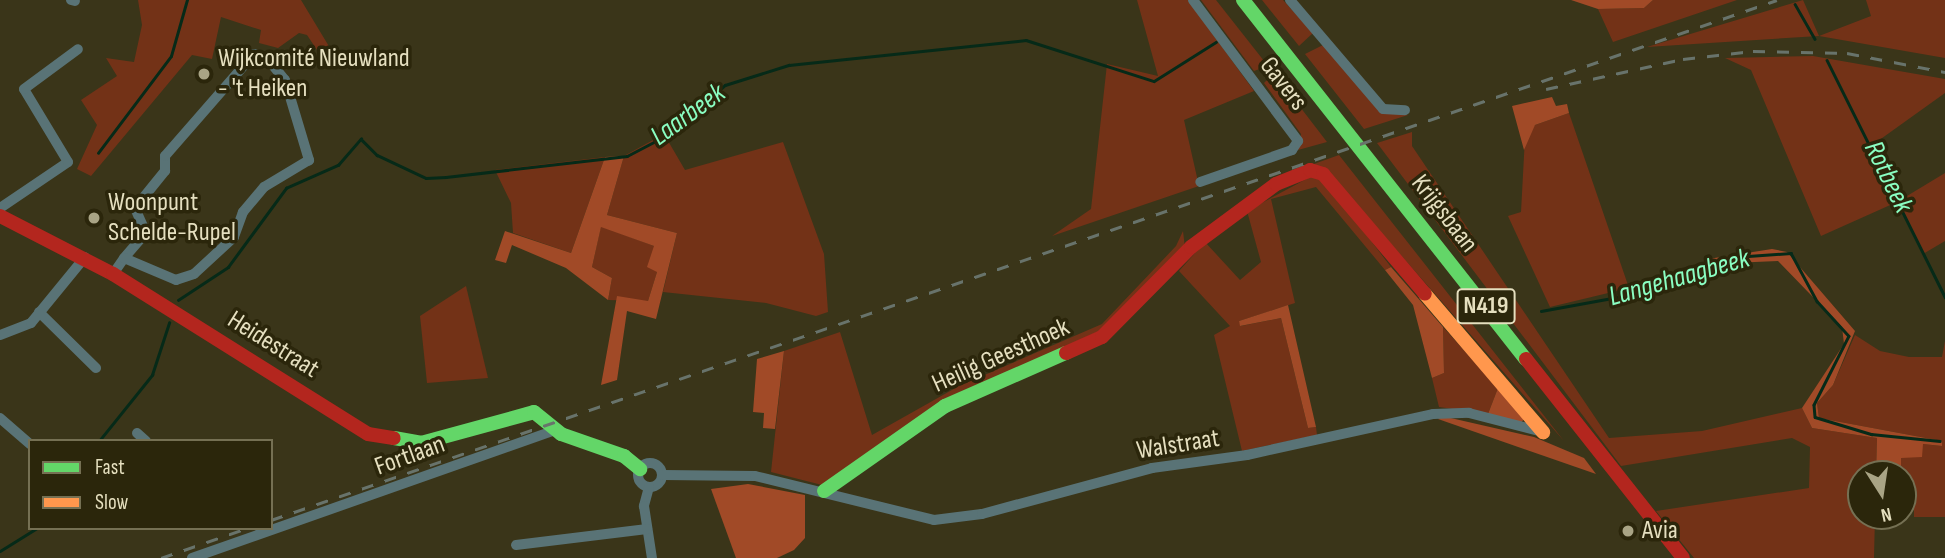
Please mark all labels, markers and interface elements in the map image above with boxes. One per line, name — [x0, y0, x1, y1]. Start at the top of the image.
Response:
place label: Wijkcomité Nieuwland - 't Heiken — [218, 43, 410, 104]
street label: Gavers — [1252, 51, 1314, 117]
marker: Wijkcomité Nieuwland - 't Heiken — [196, 66, 212, 82]
water label: Laarbeek — [644, 77, 732, 153]
water label: Rotbeek — [1856, 136, 1920, 218]
street label: Krijgsbaan — [1404, 169, 1484, 259]
place label: Woonpunt Schelde-Rupel — [108, 187, 236, 248]
marker: Woonpunt Schelde-Rupel — [86, 210, 102, 226]
water label: Langehaagbeek — [1605, 242, 1753, 314]
road number: N419 — [1456, 286, 1516, 326]
street label: Heidestraat — [221, 305, 325, 385]
street label: Heilig Geesthoek — [928, 312, 1074, 400]
street label: Walstraat — [1134, 423, 1222, 467]
street label: Fortlaan — [371, 429, 449, 483]
legend — [28, 439, 273, 530]
text: Fast — [95, 455, 125, 480]
north arrow — [1847, 460, 1917, 530]
text: Slow — [95, 490, 128, 515]
text: N — [1879, 502, 1893, 526]
place label: Avia — [1642, 515, 1678, 547]
marker: Avia — [1620, 523, 1636, 539]

